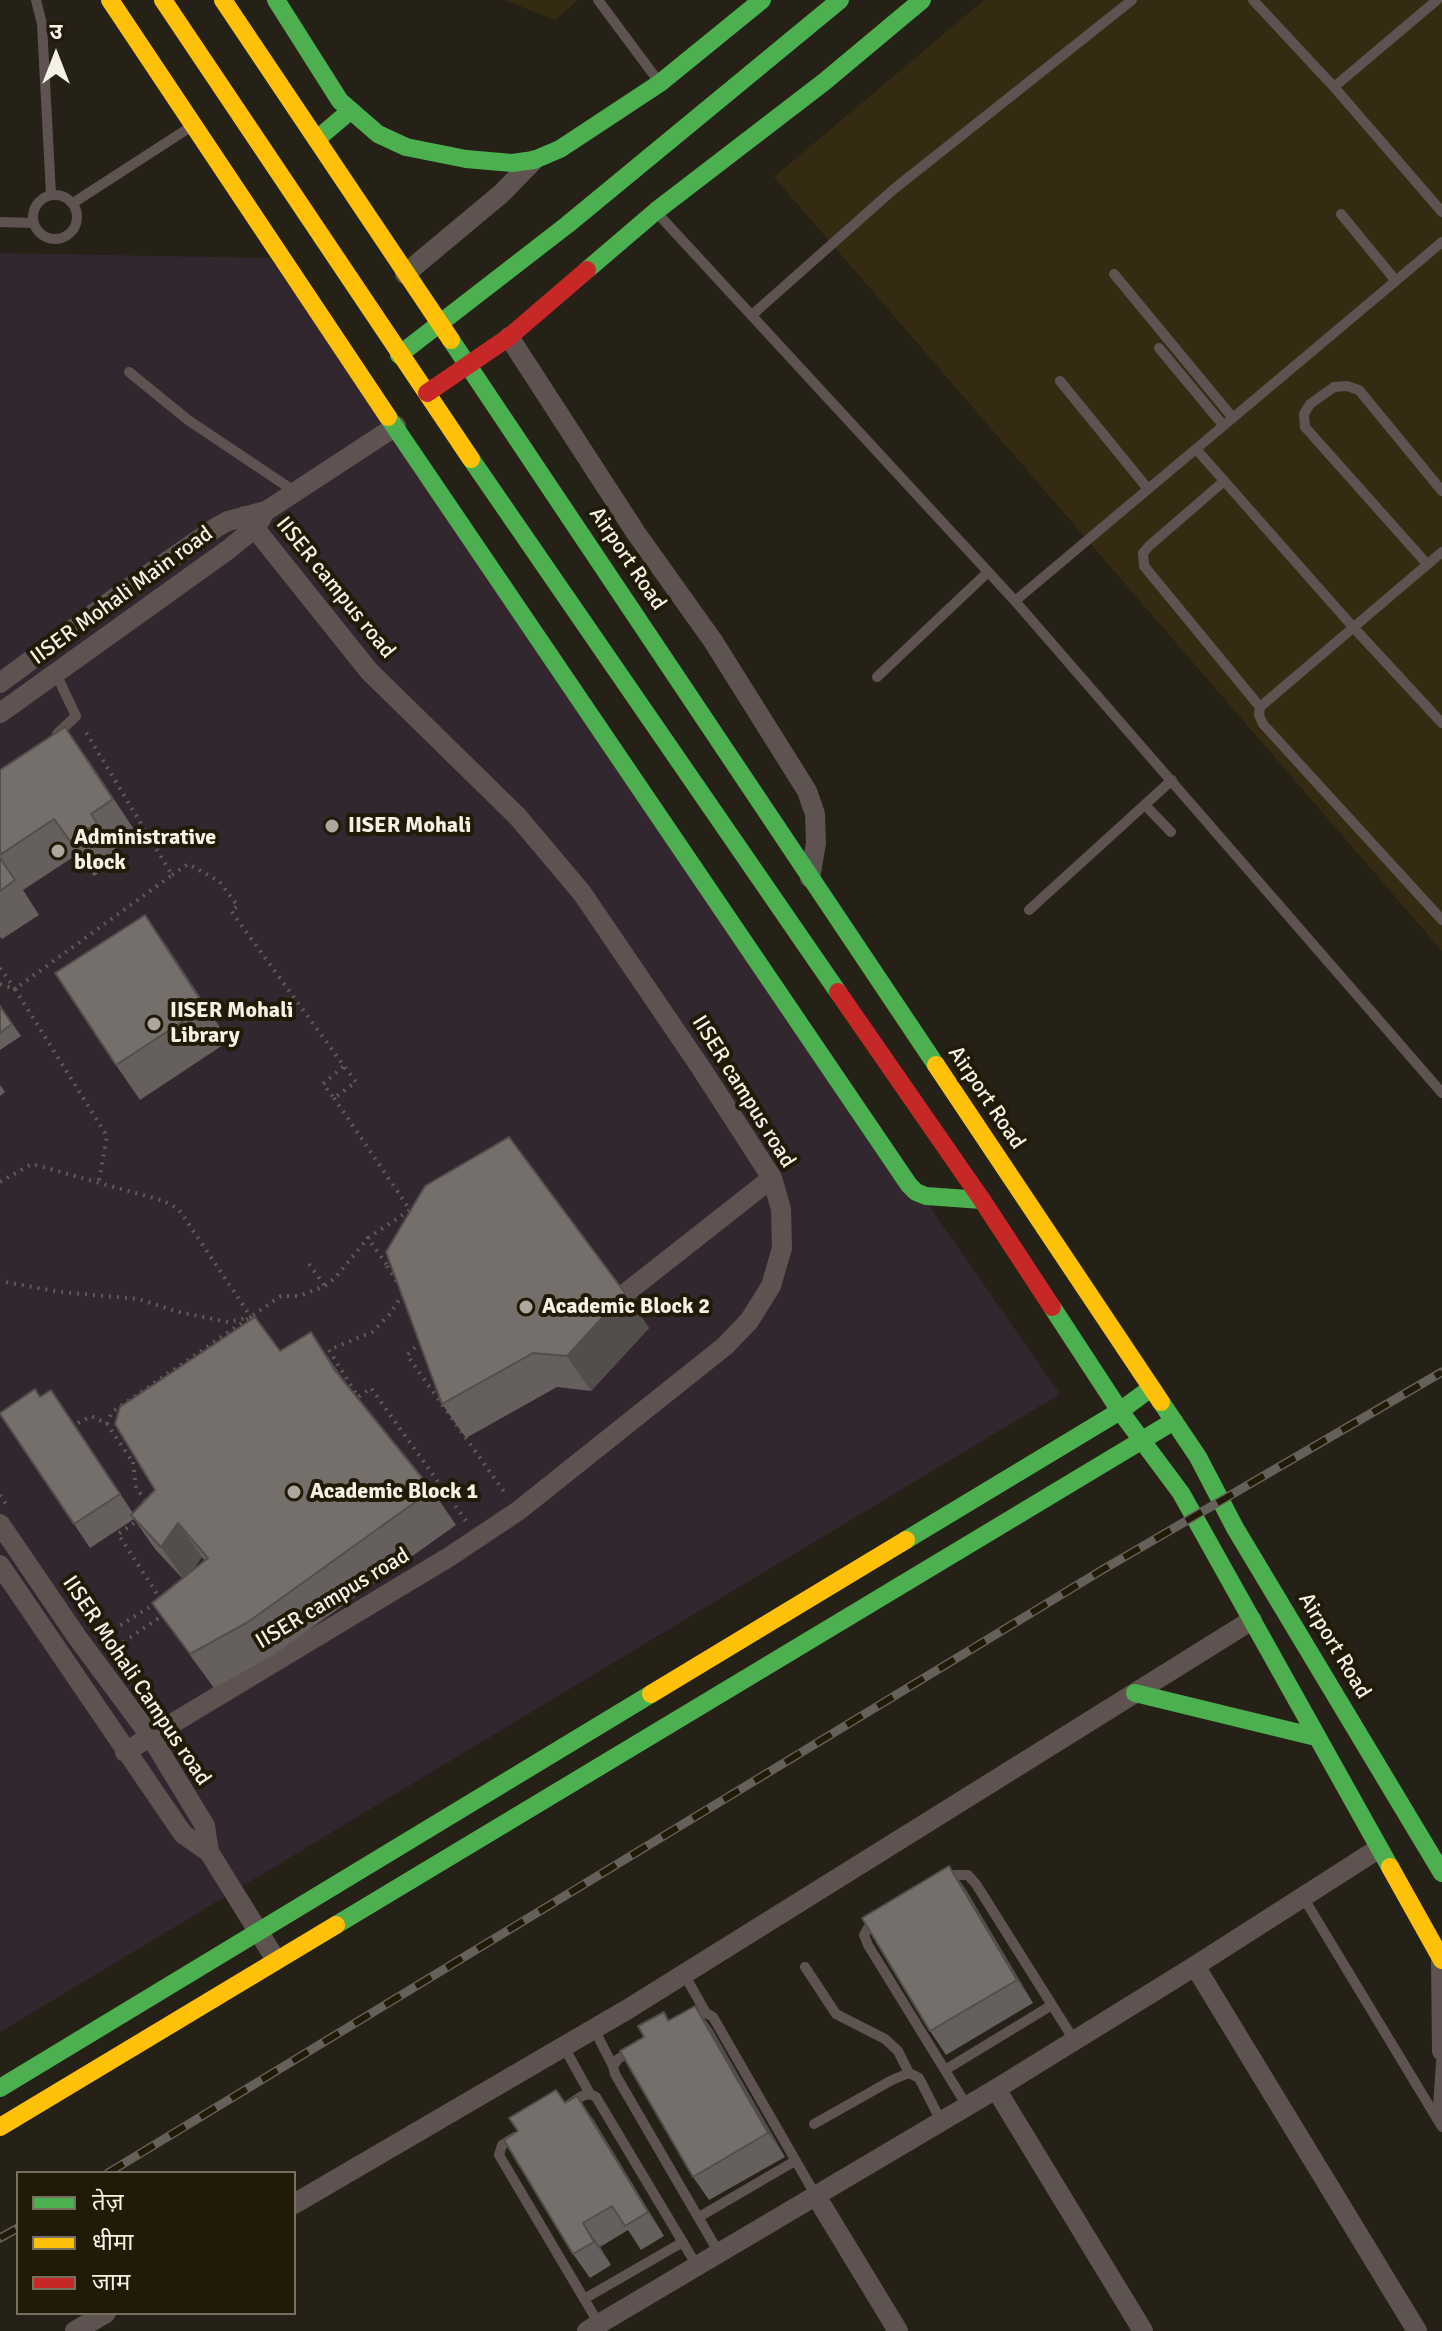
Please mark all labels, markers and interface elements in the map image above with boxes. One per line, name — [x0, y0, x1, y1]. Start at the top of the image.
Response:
north arrow — [16, 16, 96, 96]
text: उ — [50, 18, 62, 45]
street label: Airport Road — [583, 502, 671, 616]
street label: IISER campus road — [270, 512, 400, 664]
street label: IISER Mohali Main road — [26, 521, 218, 671]
place label: IISER Mohali — [348, 813, 471, 839]
marker: IISER Mohali — [323, 817, 341, 835]
place label: Administrative block — [74, 825, 216, 876]
marker: Administrative block — [49, 842, 67, 860]
place label: IISER Mohali Library — [170, 998, 293, 1050]
street label: IISER campus road — [686, 1011, 800, 1173]
marker: IISER Mohali Library — [145, 1015, 163, 1033]
street label: Airport Road — [942, 1041, 1030, 1155]
place label: Academic Block 2 — [542, 1294, 710, 1320]
marker: Academic Block 2 — [517, 1298, 535, 1316]
place label: Academic Block 1 — [310, 1479, 478, 1505]
marker: Academic Block 1 — [285, 1483, 303, 1501]
street label: IISER campus road — [251, 1543, 415, 1655]
street label: IISER Mohali Campus road — [56, 1571, 216, 1791]
street label: Airport Road — [1292, 1588, 1376, 1704]
legend — [16, 2171, 296, 2315]
text: तेज़ — [92, 2187, 124, 2217]
text: धीमा — [92, 2227, 134, 2257]
text: जाम — [92, 2267, 130, 2297]

